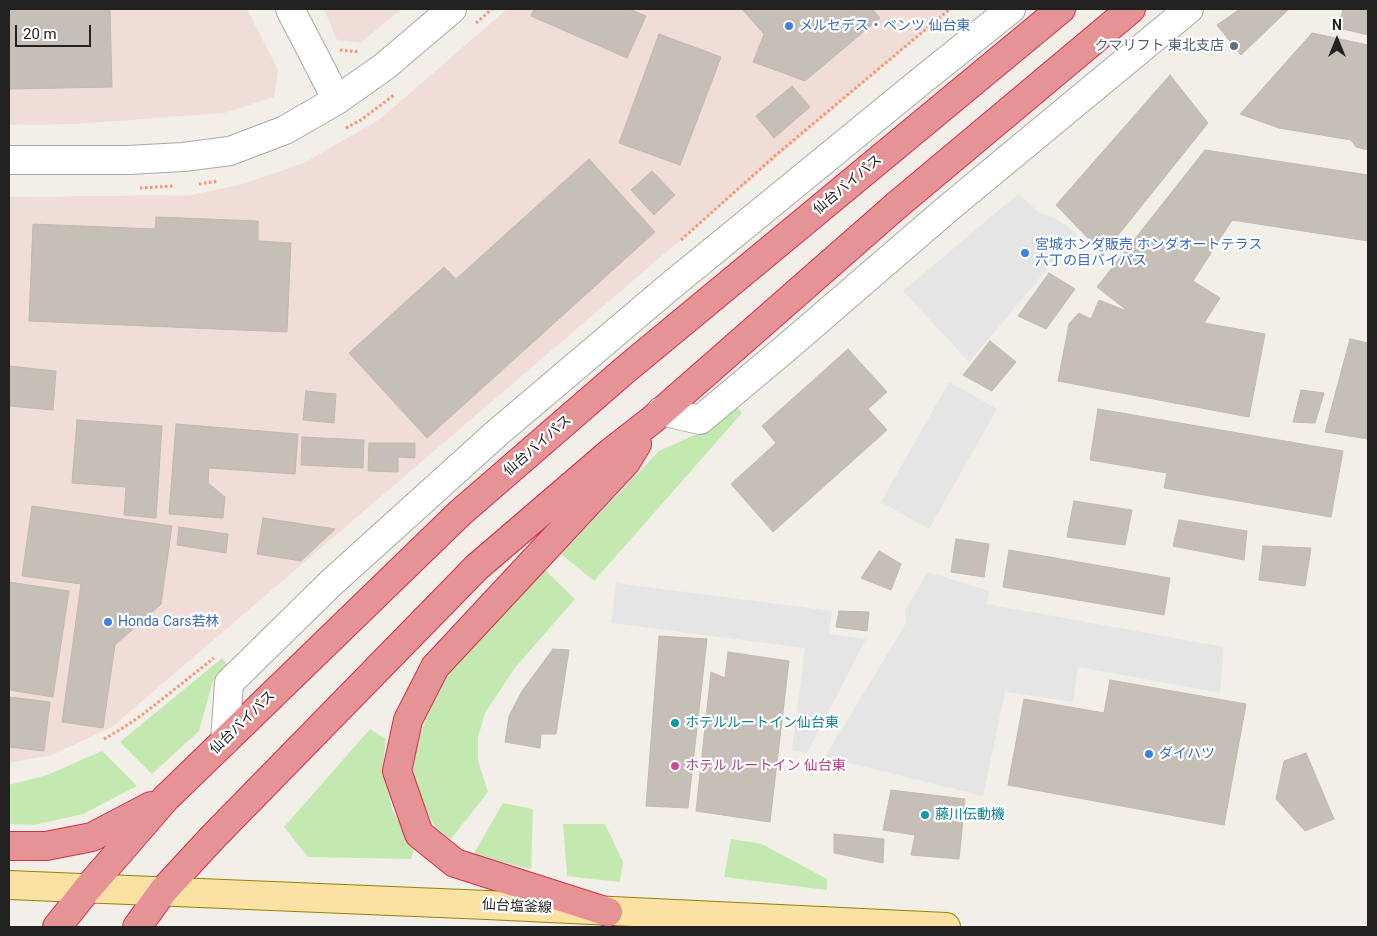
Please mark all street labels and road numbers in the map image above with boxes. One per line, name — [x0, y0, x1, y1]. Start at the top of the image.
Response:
street label: 仙台バイパス — [810, 152, 886, 218]
street label: 仙台バイパス — [501, 412, 575, 480]
street label: 仙台バイパス — [207, 688, 279, 758]
street label: 仙台塩釜線 — [482, 897, 552, 917]

